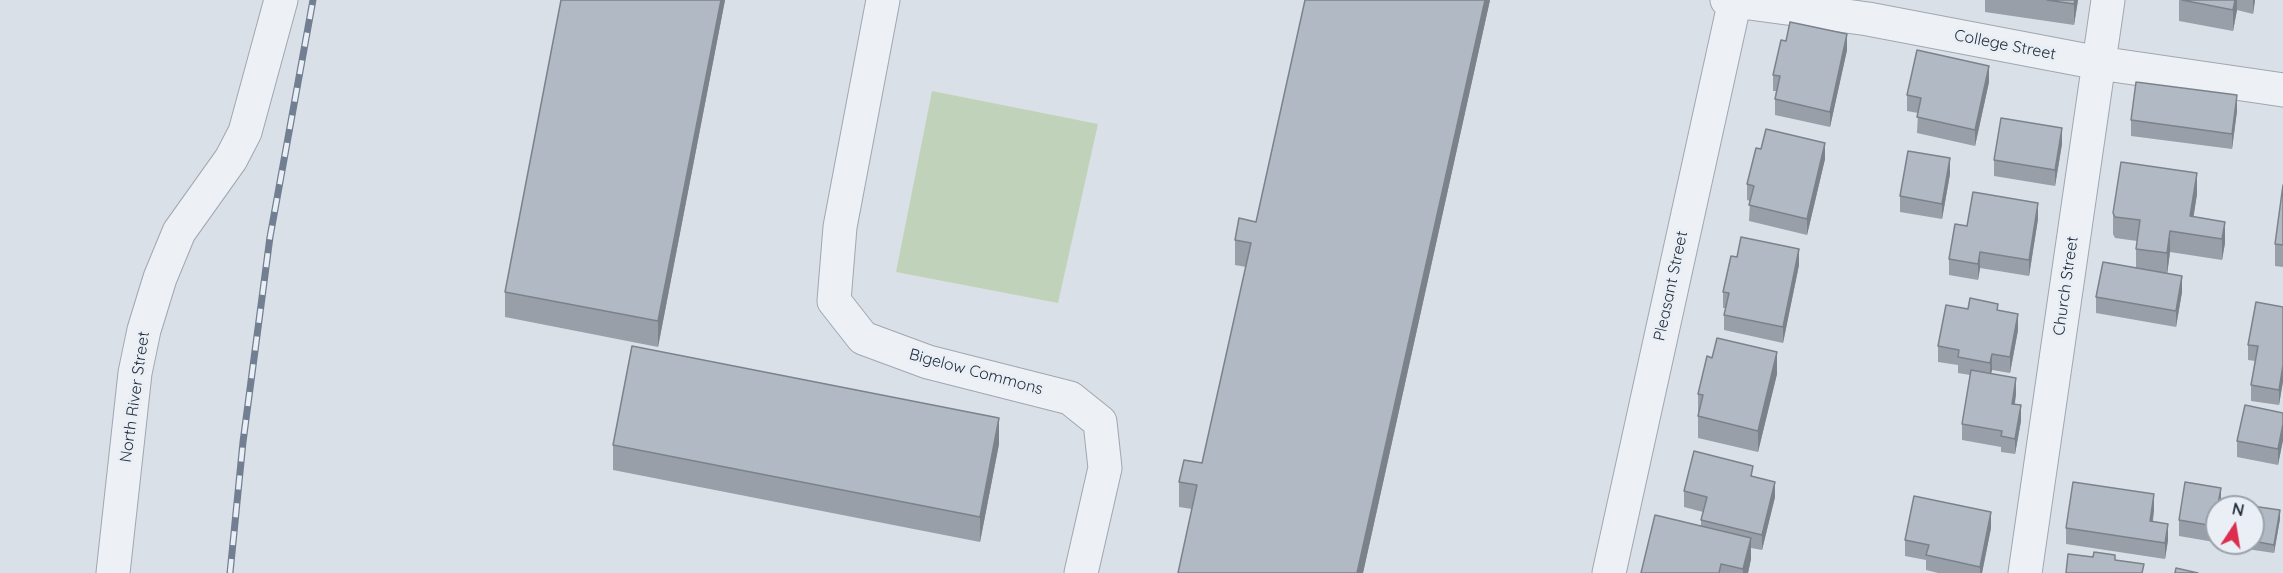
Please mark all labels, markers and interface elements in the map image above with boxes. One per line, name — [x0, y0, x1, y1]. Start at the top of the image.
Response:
street label: College Street — [1953, 26, 2057, 64]
street label: Pleasant Street — [1650, 229, 1692, 343]
street label: Church Street — [2050, 235, 2082, 337]
street label: North River Street — [116, 330, 154, 464]
street label: Bigelow Commons — [907, 345, 1045, 399]
north arrow — [2205, 495, 2265, 555]
text: N — [2230, 498, 2246, 520]

